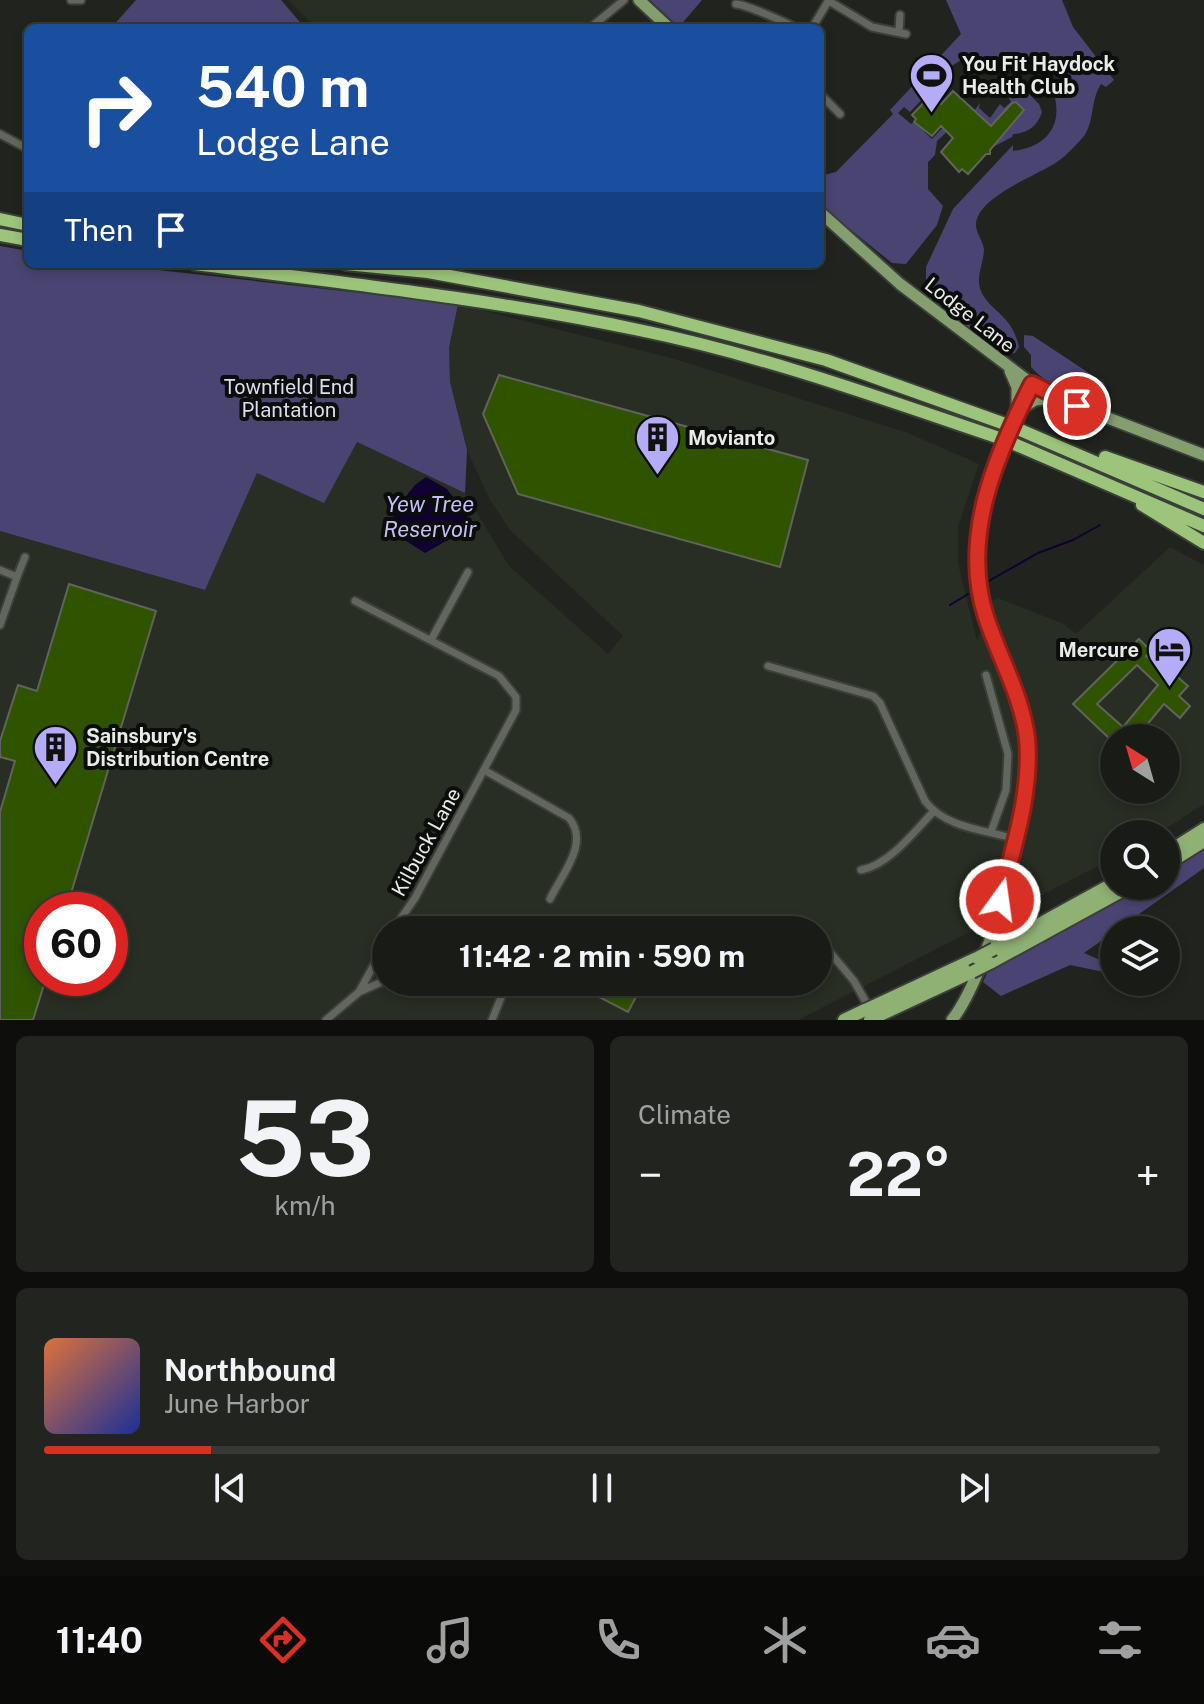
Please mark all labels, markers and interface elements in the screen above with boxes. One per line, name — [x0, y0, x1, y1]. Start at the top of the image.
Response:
sports icon: You Fit Haydock Health Club — [907, 52, 955, 115]
place label: You Fit Haydock Health Club — [962, 52, 1116, 99]
text: 540 m — [196, 54, 369, 120]
icon: right — [64, 56, 168, 160]
text: Lodge Lane — [196, 121, 390, 163]
icon: arrive — [149, 208, 193, 252]
text: Then — [64, 212, 133, 248]
street label: Lodge Lane — [920, 272, 1020, 358]
pin — [1043, 372, 1111, 440]
park label: Townfield End Plantation — [224, 375, 354, 422]
icon: arrive — [1055, 384, 1099, 428]
building icon: Movianto — [633, 414, 681, 477]
place label: Movianto — [688, 426, 775, 450]
water label: Yew Tree Reservoir — [383, 491, 477, 542]
hotel icon: Mercure — [1146, 626, 1194, 689]
place label: Mercure — [1059, 638, 1139, 662]
building icon: Sainsbury's Distribution Centre — [31, 724, 79, 787]
place label: Sainsbury's Distribution Centre — [86, 724, 269, 771]
north arrow — [1100, 724, 1180, 804]
map controls — [1100, 724, 1180, 996]
street label: Kilbuck Lane — [386, 784, 466, 900]
button: search — [1100, 820, 1180, 900]
position arrow — [958, 858, 1042, 942]
speed limit sign: 60 — [24, 892, 128, 996]
button: layers — [1100, 916, 1180, 996]
text: 11:42 · 2 min · 590 m — [459, 938, 745, 974]
text: 53 — [235, 1077, 375, 1199]
text: Climate — [638, 1099, 731, 1130]
text: 22° — [847, 1139, 951, 1210]
text: − — [638, 1149, 662, 1201]
text: + — [1136, 1149, 1160, 1201]
text: km/h — [274, 1190, 336, 1221]
text: Northbound — [164, 1352, 336, 1388]
text: June Harbor — [164, 1388, 310, 1419]
icon: previous — [208, 1466, 252, 1510]
icon: pause — [580, 1466, 624, 1510]
icon: next — [952, 1466, 996, 1510]
icon: directions — [255, 1612, 311, 1668]
icon: music — [422, 1612, 478, 1668]
icon: phone — [590, 1612, 646, 1668]
icon: climate — [757, 1612, 813, 1668]
icon: car — [925, 1612, 981, 1668]
icon: filters — [1092, 1612, 1148, 1668]
text: 11:40 — [56, 1619, 143, 1661]

